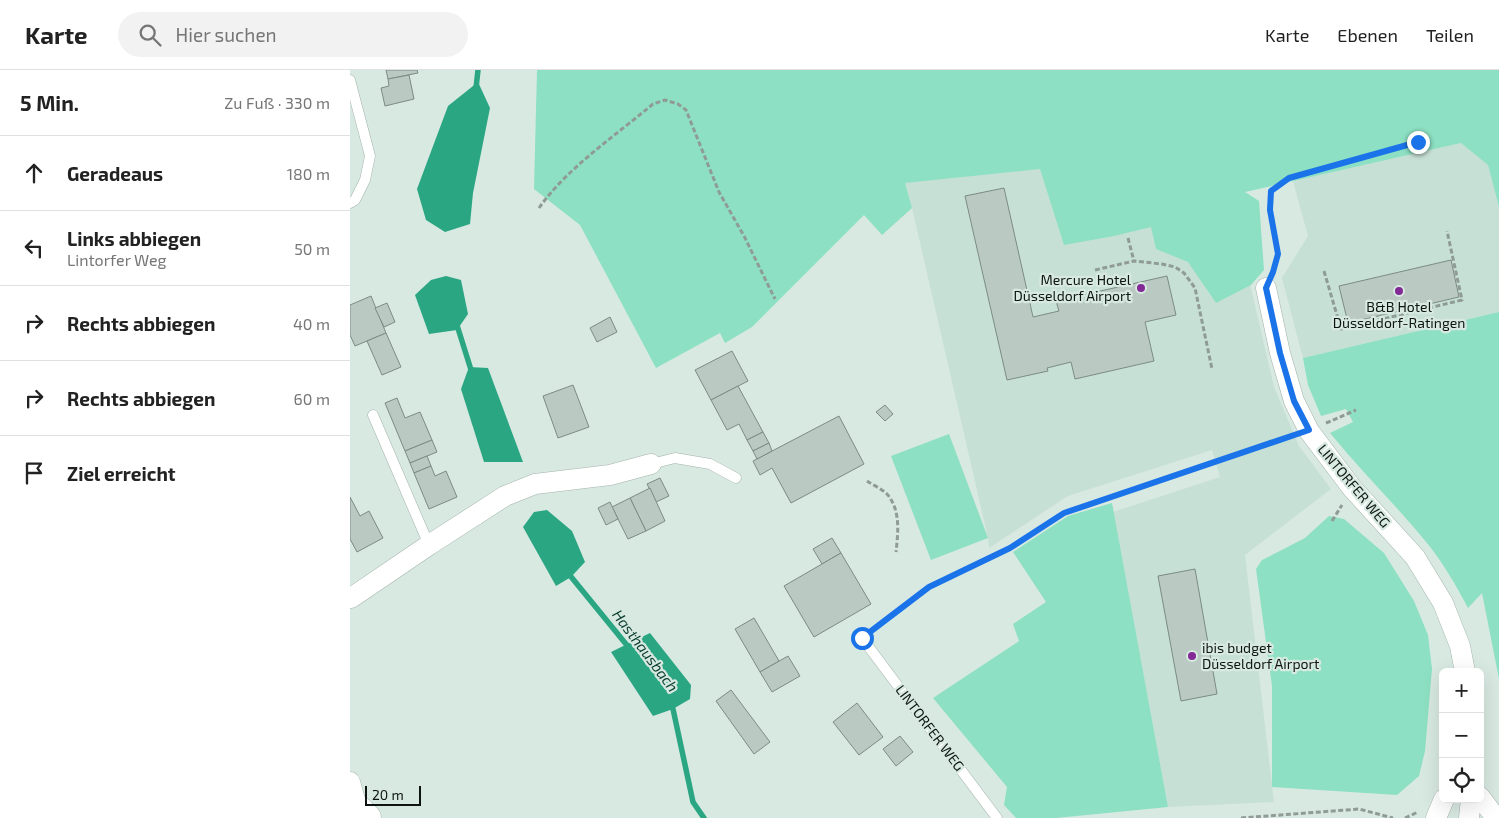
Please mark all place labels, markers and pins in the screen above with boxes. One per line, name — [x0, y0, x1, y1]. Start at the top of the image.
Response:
place label: Mercure Hotel Düsseldorf Airport — [1014, 271, 1132, 304]
marker: Mercure Hotel Düsseldorf Airport — [1135, 282, 1147, 294]
marker: B&B Hotel Düsseldorf-Ratingen — [1393, 285, 1405, 297]
place label: B&B Hotel Düsseldorf-Ratingen — [1333, 298, 1465, 331]
place label: ibis budget Düsseldorf Airport — [1202, 639, 1319, 672]
marker: ibis budget Düsseldorf Airport — [1186, 650, 1198, 662]

